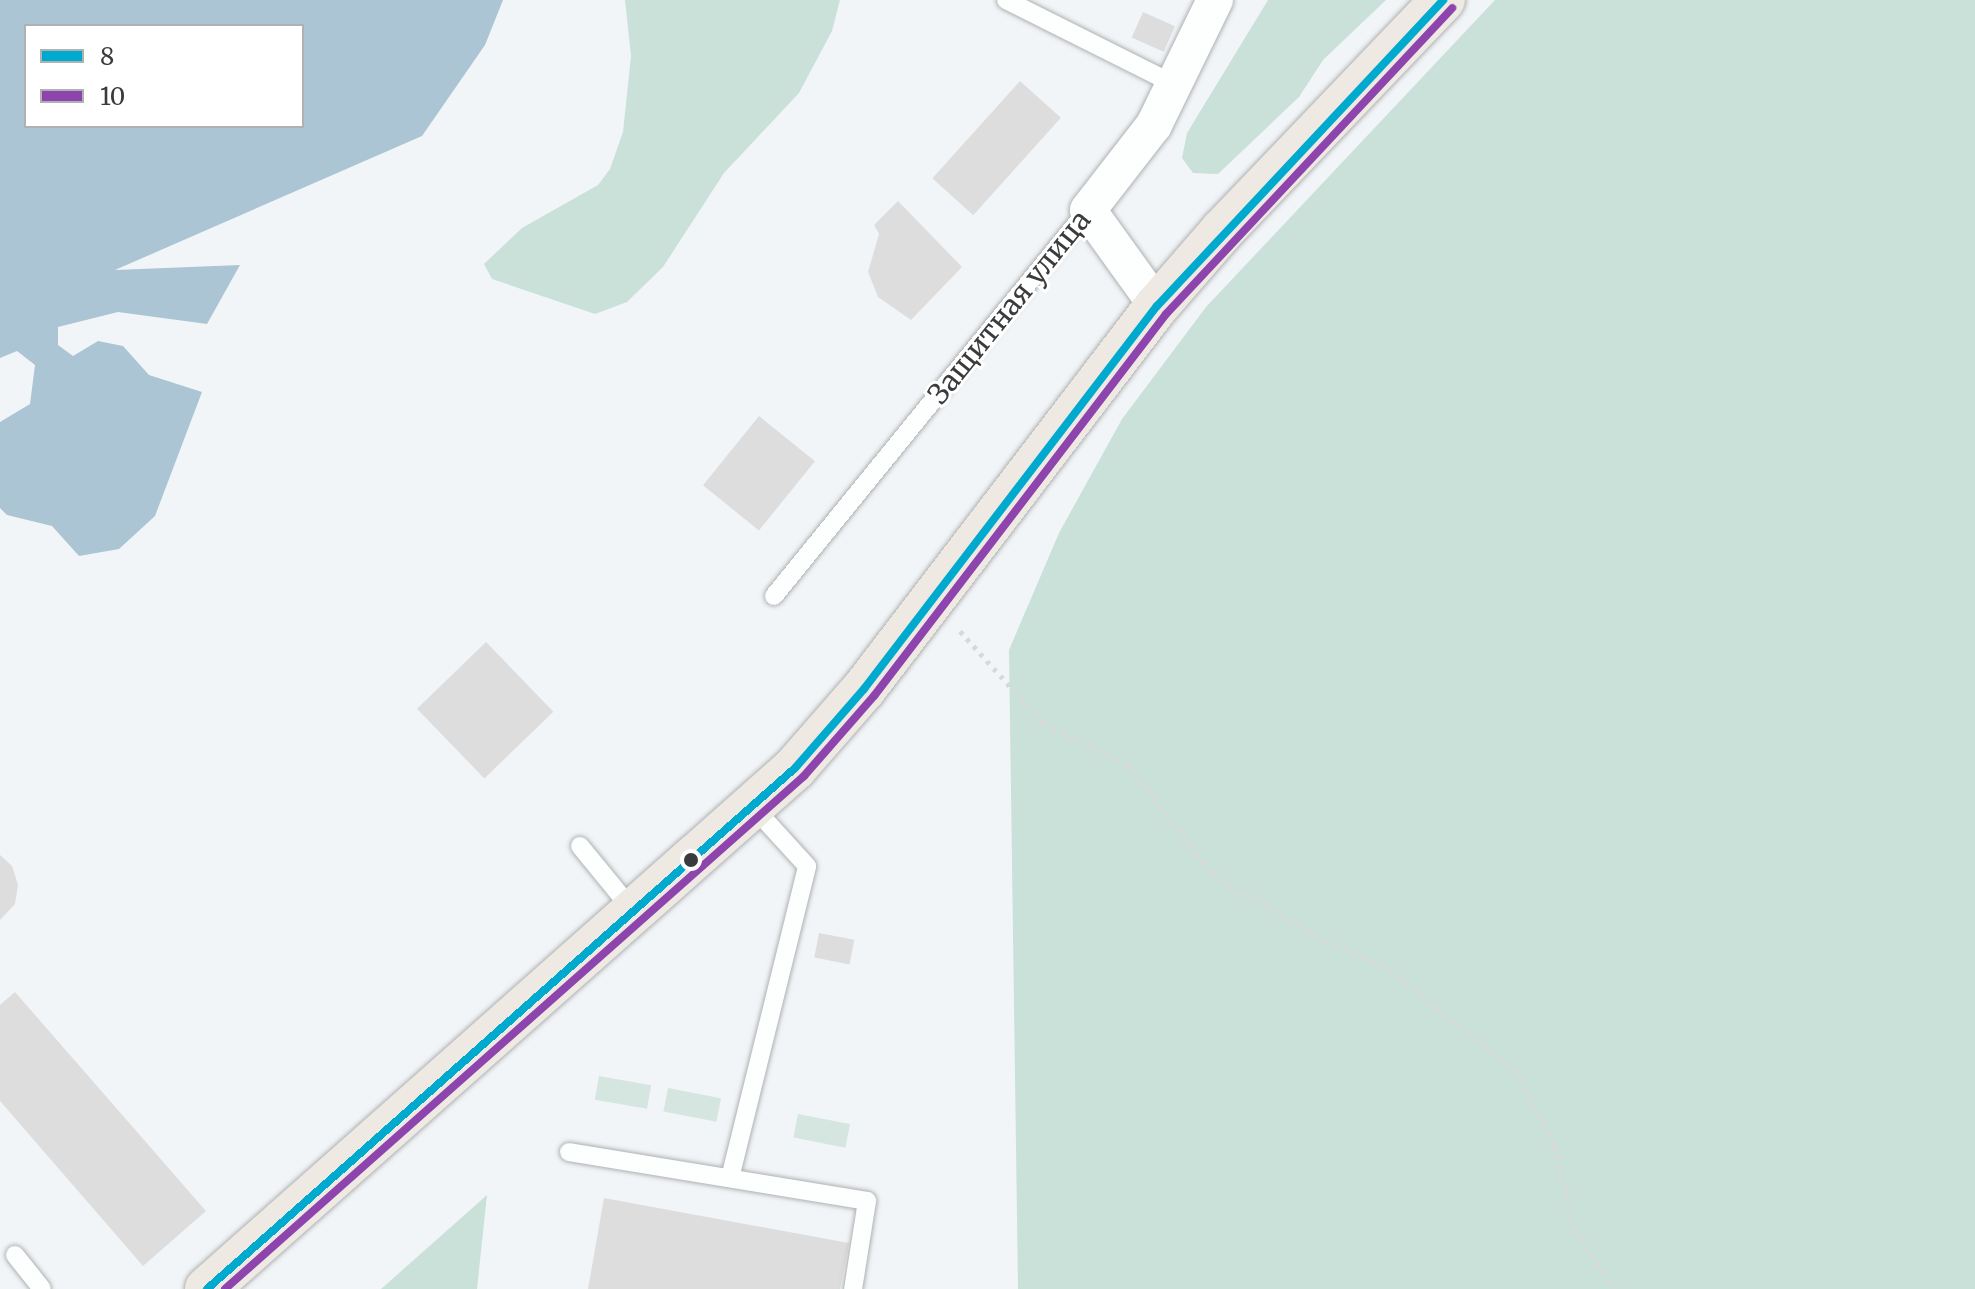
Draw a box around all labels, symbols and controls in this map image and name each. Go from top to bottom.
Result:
legend [24,24,304,128]
text: 8 [100,41,114,72]
text: 10 [100,81,125,112]
street label: Защитная улица [921,204,1097,410]
unlabelled marker [683,852,699,868]

